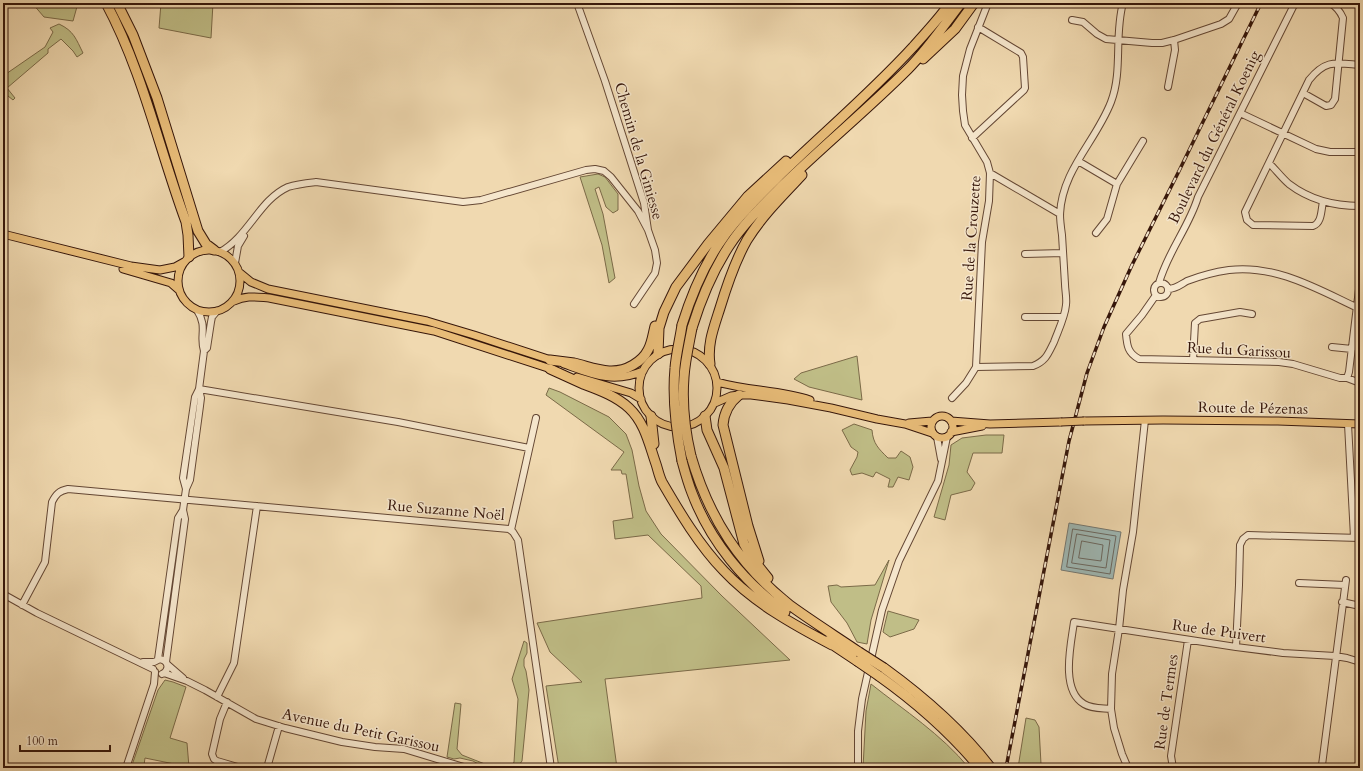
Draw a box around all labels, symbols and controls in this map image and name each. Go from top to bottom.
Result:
street label: Boulevard du Général Koenig [1163,47,1265,227]
street label: Chemin de la Giniesse [610,80,668,222]
street label: Rue de la Crouzette [957,174,985,301]
street label: Rue du Garissou [1186,337,1292,363]
street label: Route de Pézenas [1198,397,1308,419]
street label: Rue Suzanne Noël [386,495,506,525]
street label: Rue de Puivert [1171,615,1267,647]
street label: Rue de Termes [1149,653,1183,751]
street label: Avenue du Petit Garissou [280,704,442,756]
scale bar [20,727,110,753]
text: 100 m [26,733,59,749]

